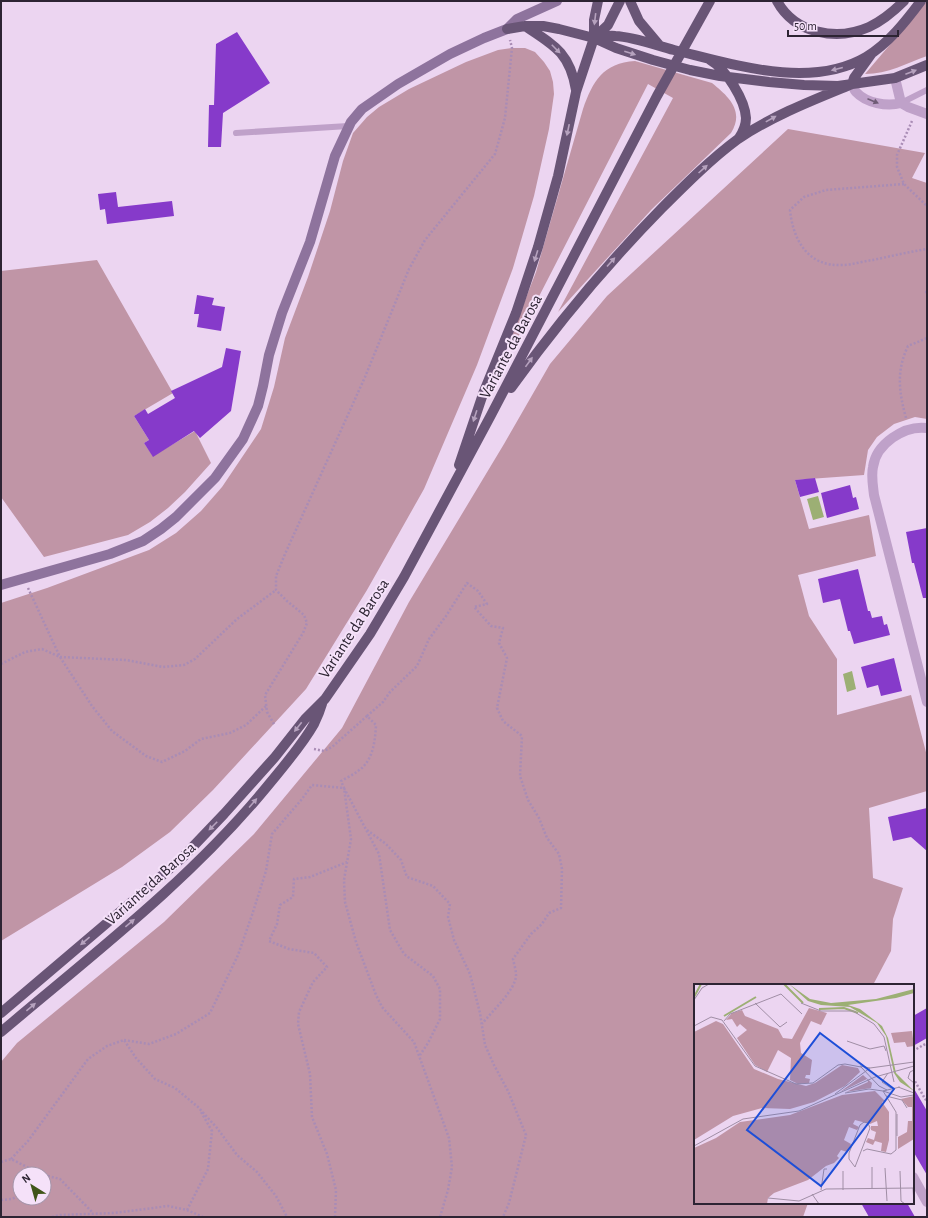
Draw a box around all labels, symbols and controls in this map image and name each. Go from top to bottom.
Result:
scale bar [788,12,898,38]
one-way arrow [592,13,598,25]
text: 50 m [794,20,817,32]
one-way arrow [551,44,561,54]
one-way arrow [625,50,637,56]
one-way arrow [830,66,843,72]
one-way arrow [906,68,918,74]
one-way arrow [867,99,879,105]
one-way arrow [765,116,777,123]
one-way arrow [564,124,570,136]
one-way arrow [698,165,708,174]
one-way arrow [533,250,539,262]
one-way arrow [607,257,616,267]
street label: Variante da Barosa [477,292,545,401]
one-way arrow [525,357,533,368]
one-way arrow [472,411,478,423]
street label: Variante da Barosa [316,576,392,681]
one-way arrow [294,722,302,733]
one-way arrow [249,798,258,808]
one-way arrow [208,821,218,831]
street label: Variante da Barosa [102,839,199,928]
one-way arrow [125,918,135,927]
one-way arrow [80,936,91,945]
inset map [694,984,914,1204]
one-way arrow [25,1002,36,1011]
north arrow [12,1166,52,1206]
text: N [20,1172,33,1185]

